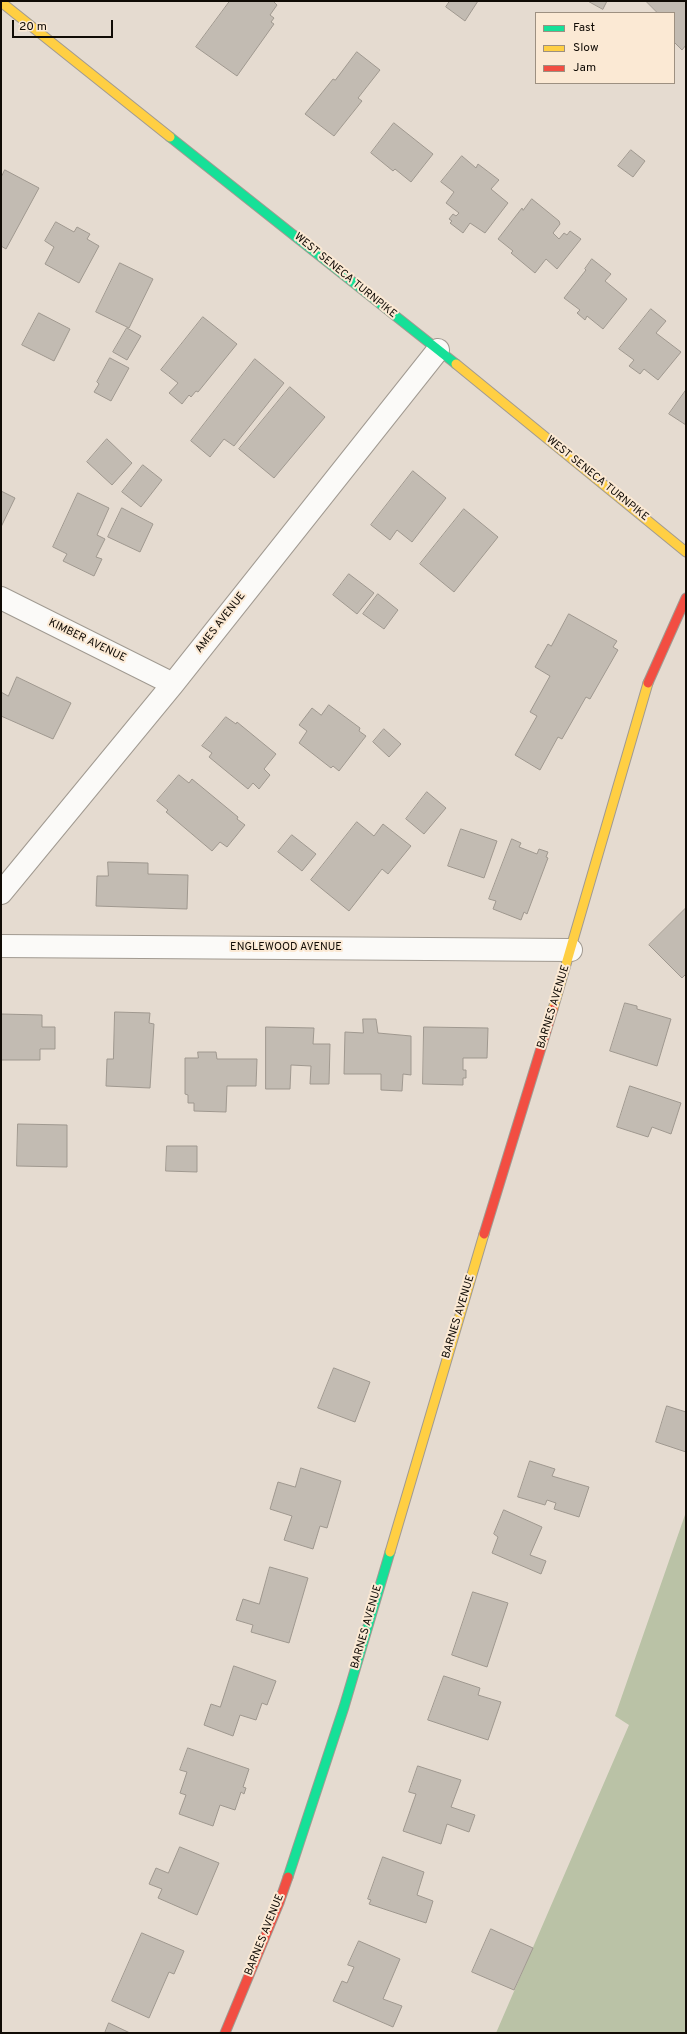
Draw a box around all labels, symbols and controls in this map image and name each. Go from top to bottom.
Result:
scale bar [14,12,115,38]
legend [535,12,675,84]
text: 20 m [19,19,47,35]
text: Fast [573,20,595,36]
text: Slow [573,40,599,56]
text: Jam [573,60,596,76]
street label: WEST SENECA TURNPIKE [291,231,399,321]
street label: WEST SENECA TURNPIKE [543,434,651,524]
street label: AMES AVENUE [193,590,249,656]
street label: KIMBER AVENUE [46,617,128,665]
street label: ENGLEWOOD AVENUE [230,941,342,955]
street label: BARNES AVENUE [535,964,573,1050]
street label: BARNES AVENUE [440,1274,478,1360]
street label: BARNES AVENUE [349,1583,385,1671]
street label: BARNES AVENUE [243,1892,287,1978]

